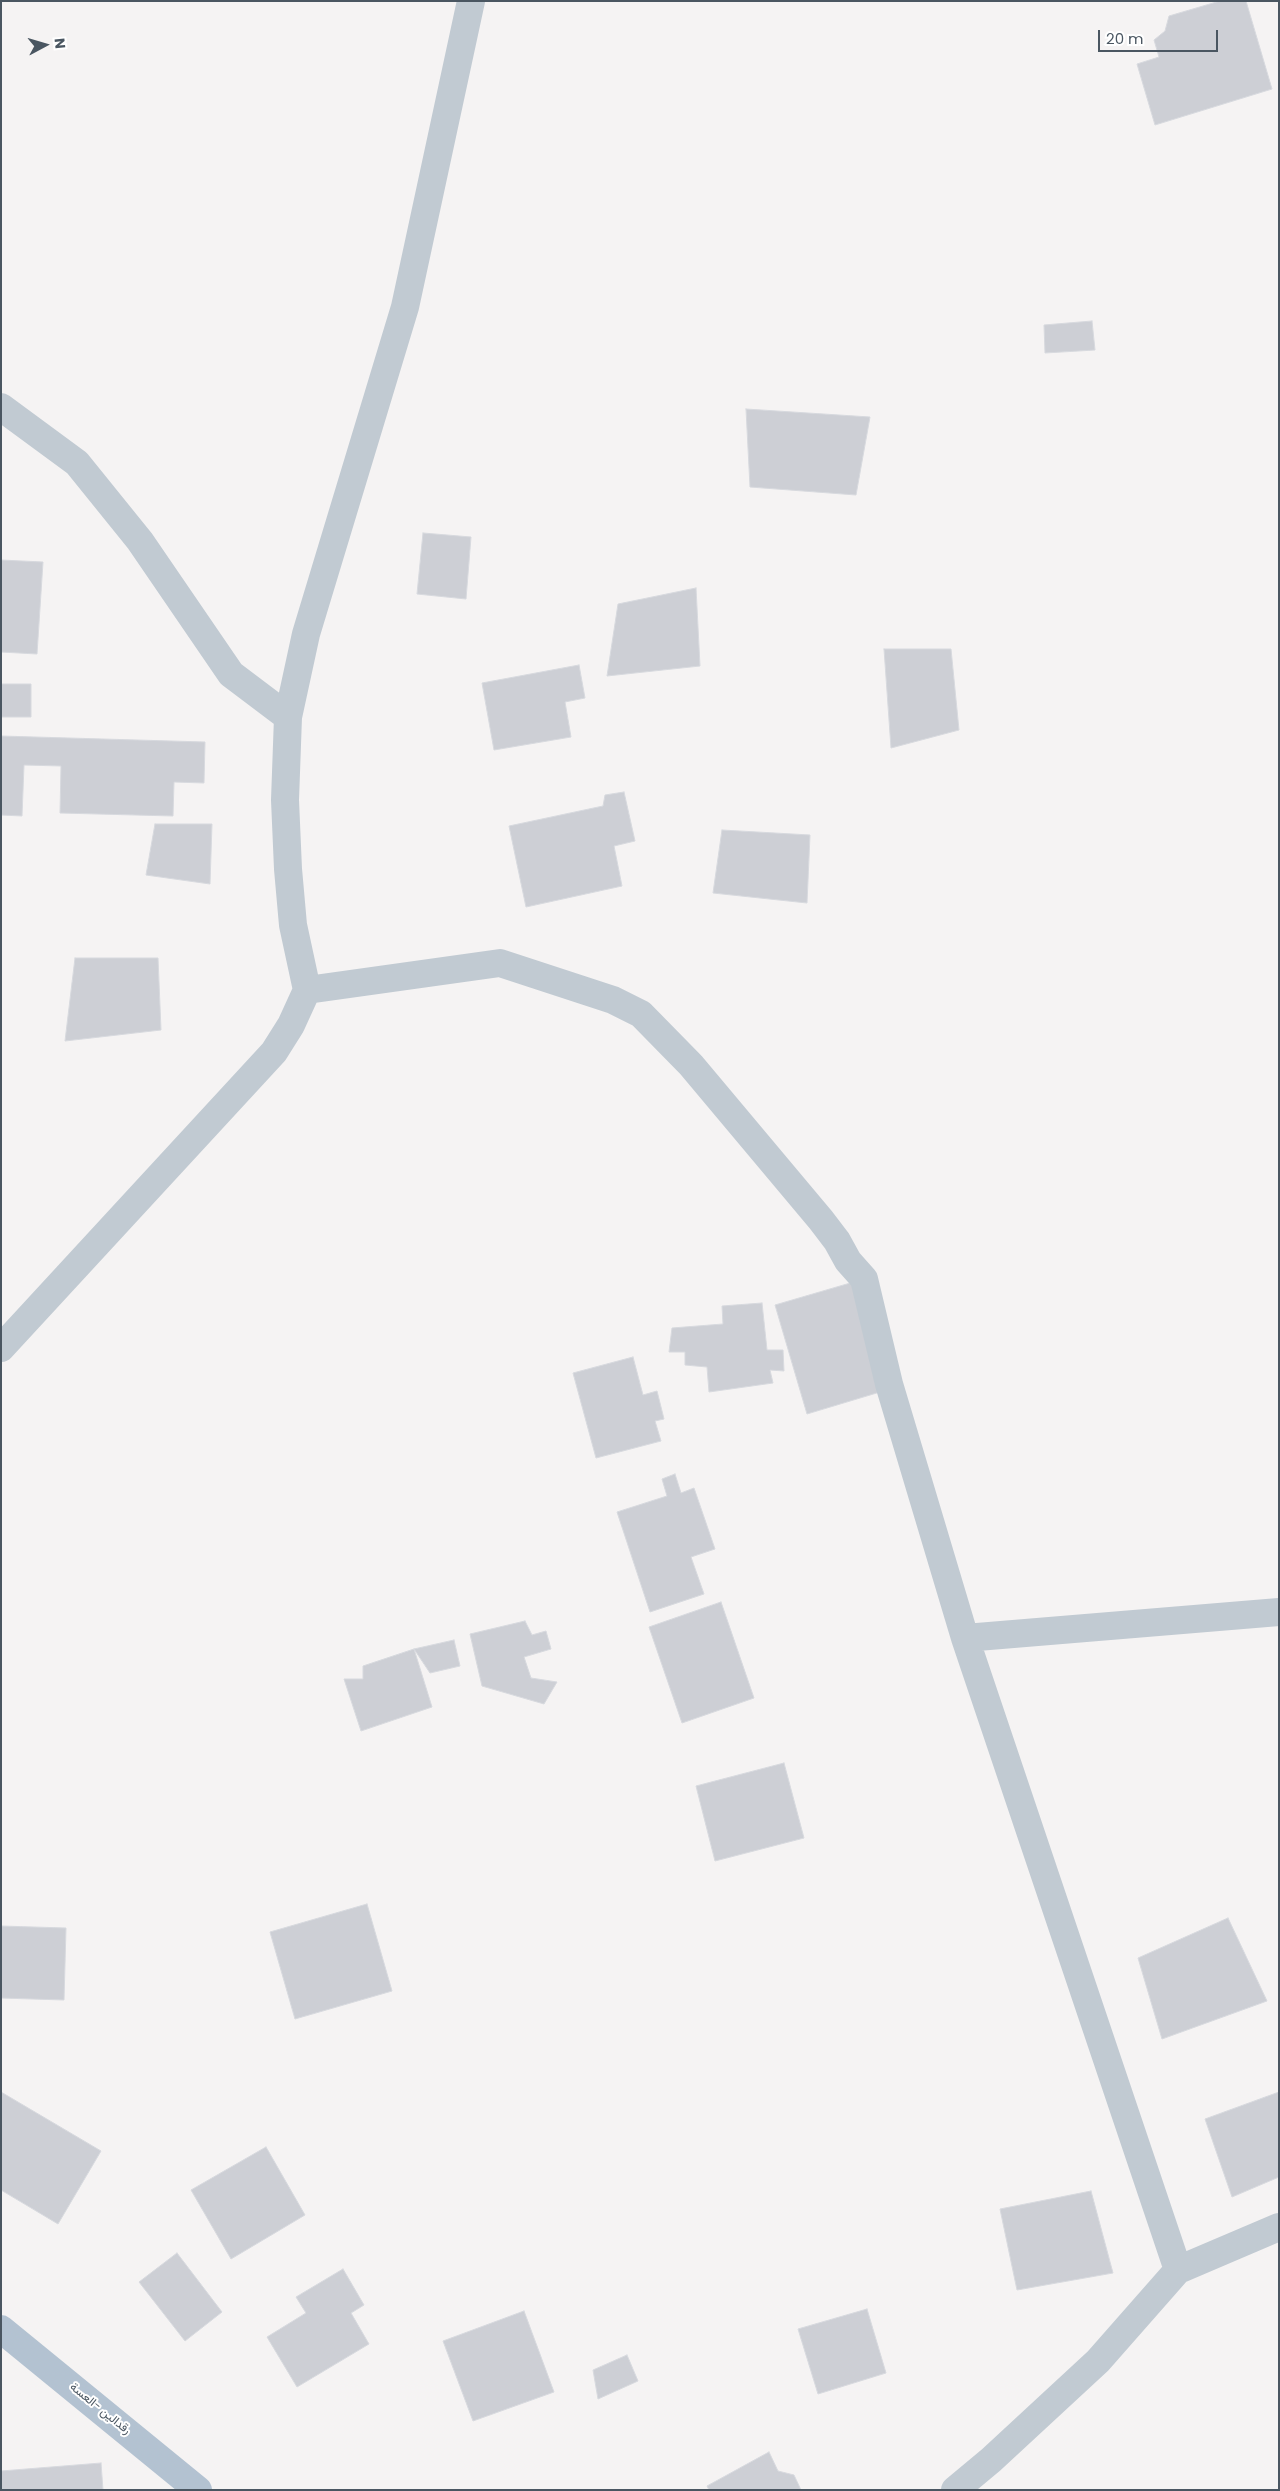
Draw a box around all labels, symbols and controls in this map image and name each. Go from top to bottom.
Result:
north arrow [20,20,70,70]
scale bar [1100,20,1220,52]
text: 20 m [1106,28,1144,49]
text: N [49,37,70,50]
street label: رقدالين -العسة [67,2380,133,2438]

